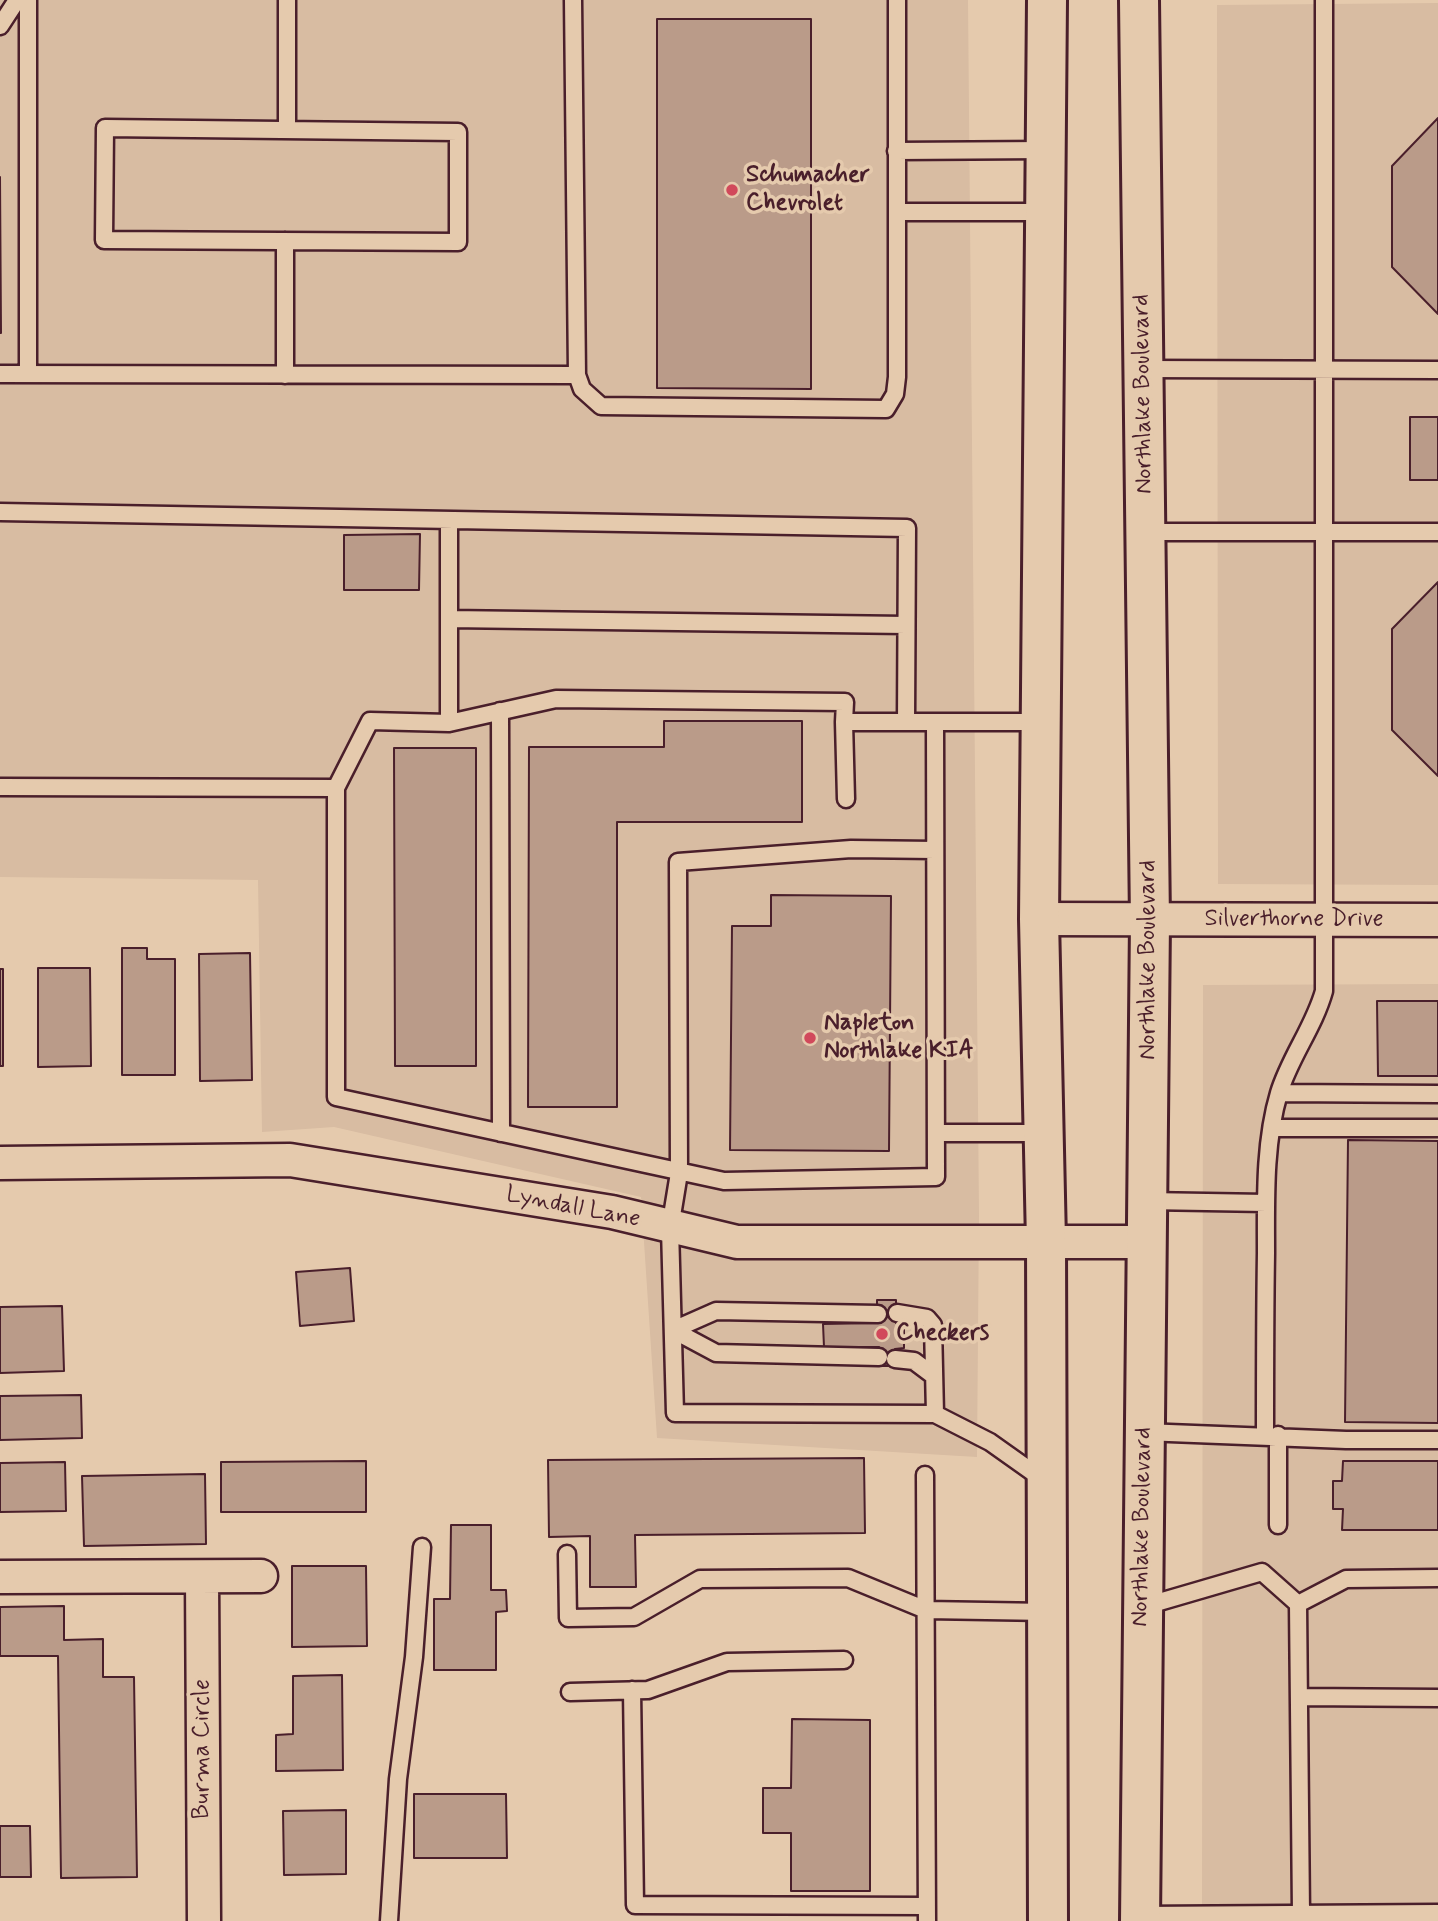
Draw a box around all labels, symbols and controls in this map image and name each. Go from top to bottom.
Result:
place label: Schumacher Chevrolet [746,162,870,218]
marker: Schumacher Chevrolet [724,182,740,198]
street label: Northlake Boulevard [1128,294,1160,494]
street label: Northlake Boulevard [1135,860,1163,1060]
street label: Silverthorne Drive [1204,906,1384,934]
place label: Napleton Northlake KIA [824,1010,974,1066]
marker: Napleton Northlake KIA [802,1030,818,1046]
street label: Lyndall Lane [503,1181,643,1235]
place label: Checkers [896,1320,989,1348]
marker: Checkers [874,1326,890,1342]
street label: Northlake Boulevard [1127,1427,1159,1627]
street label: Burma Circle [189,1679,217,1819]

